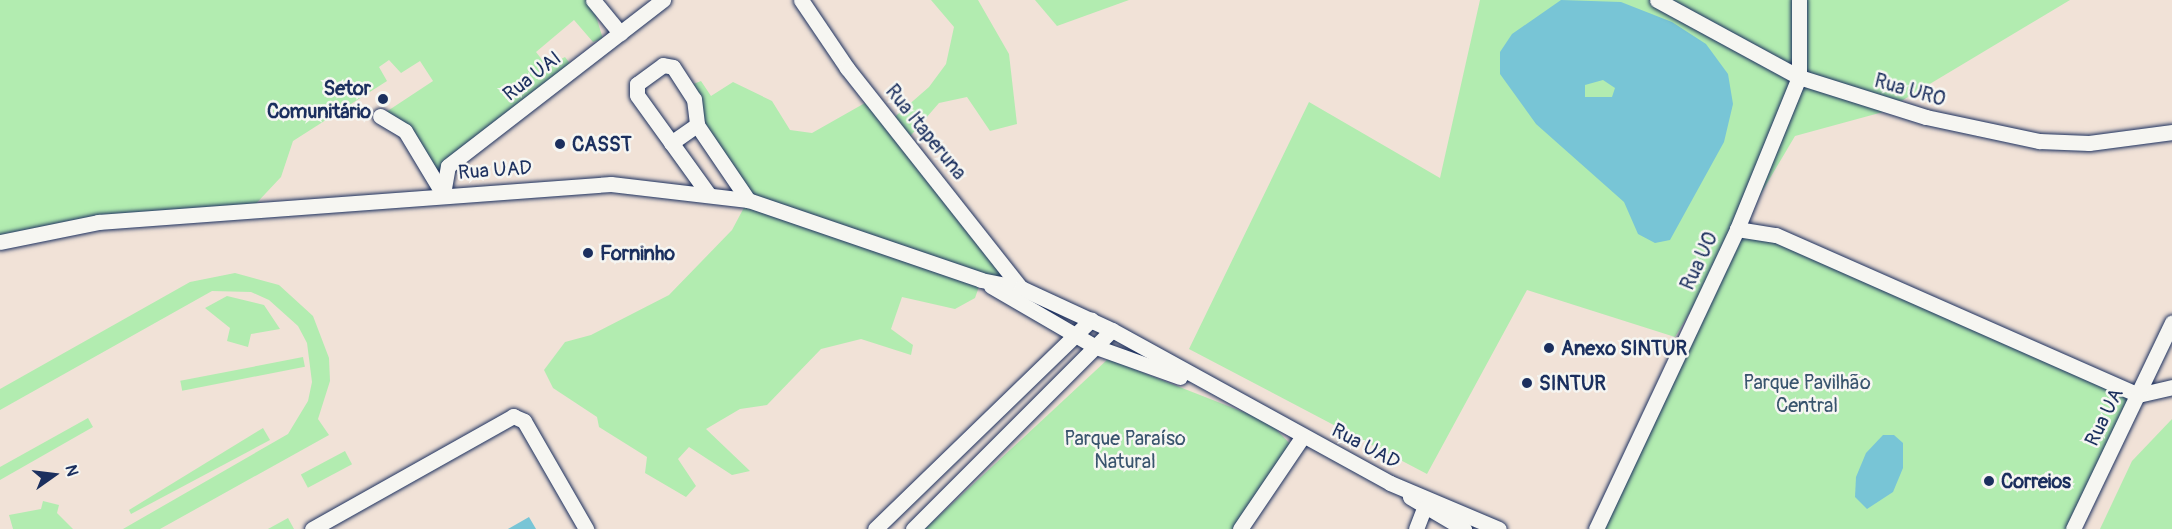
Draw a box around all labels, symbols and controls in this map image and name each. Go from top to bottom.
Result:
street label: Rua UAI [498,46,566,106]
street label: Rua URO [1872,68,1948,112]
place label: Setor Comunitário [267,76,371,123]
street label: Rua Itaperuna [880,80,972,184]
marker: Setor Comunitário [376,92,390,106]
place label: CASST [572,132,632,156]
marker: CASST [553,137,567,151]
street label: Rua UAD [457,155,533,185]
street label: Rua UO [1675,228,1723,294]
place label: Forninho [600,241,675,265]
marker: Forninho [581,246,595,260]
place label: Anexo SINTUR [1561,336,1687,360]
marker: Anexo SINTUR [1542,341,1556,355]
place label: SINTUR [1539,371,1606,395]
park label: Parque Pavilhão Central [1743,371,1871,418]
marker: SINTUR [1520,376,1534,390]
street label: Rua UA [2080,384,2128,450]
street label: Rua UAD [1328,418,1404,474]
park label: Parque Paraíso Natural [1064,427,1186,474]
north arrow [24,445,84,505]
text: N [60,463,82,478]
place label: Correios [2001,469,2071,493]
marker: Correios [1982,474,1996,488]

